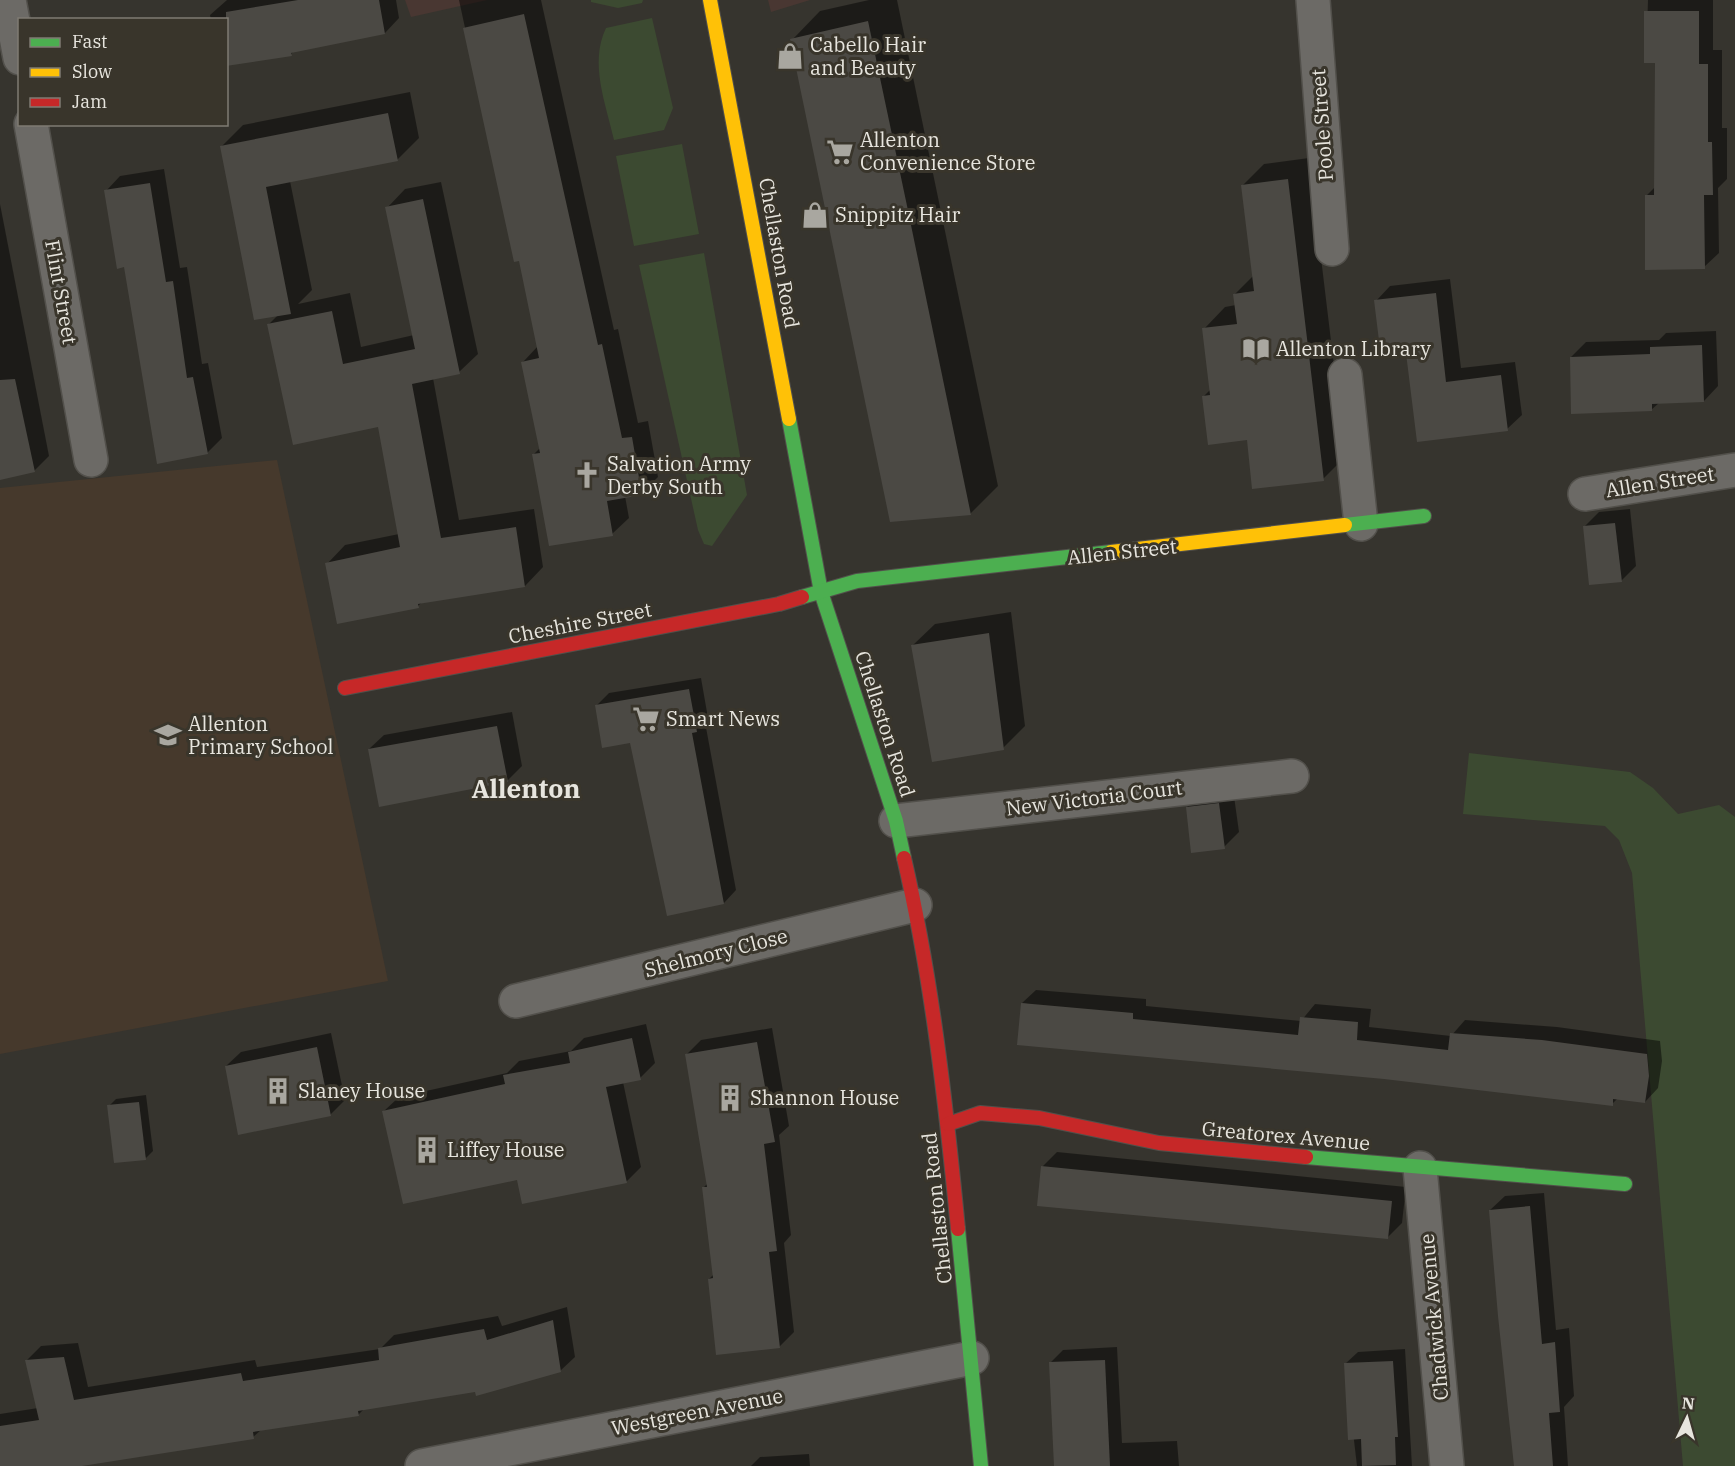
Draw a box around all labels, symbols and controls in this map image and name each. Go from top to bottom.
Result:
legend [18,18,228,126]
text: Fast [72,30,107,53]
place label: Cabello Hair and Beauty [810,31,926,81]
shop icon: Cabello Hair and Beauty [775,41,805,71]
text: Slow [72,60,112,83]
street label: Poole Street [1304,68,1339,182]
text: Jam [72,90,107,113]
place label: Allenton Convenience Store [860,126,1036,176]
supermarket icon: Allenton Convenience Store [825,137,855,167]
street label: Chellaston Road [753,176,806,330]
shop icon: Snippitz Hair [800,200,830,230]
place label: Snippitz Hair [835,201,960,228]
street label: Flint Street [39,238,84,346]
library icon: Allenton Library [1241,334,1271,364]
place label: Allenton Library [1276,335,1431,362]
place label: Salvation Army Derby South [607,450,751,500]
church icon: Salvation Army Derby South [572,460,602,490]
street label: Allen Street [1604,460,1716,503]
street label: Allen Street [1066,532,1178,571]
street label: Cheshire Street [506,595,654,650]
street label: Chellaston Road [849,647,922,800]
supermarket icon: Smart News [631,704,661,734]
place label: Smart News [666,705,780,732]
place label: Allenton Primary School [188,710,334,760]
school or university icon: Allenton Primary School [153,720,183,750]
district label: Allenton [471,771,581,805]
street label: New Victoria Court [1004,773,1184,822]
street label: Shelmory Close [641,922,790,983]
building icon: Slaney House [263,1076,293,1106]
place label: Slaney House [298,1077,425,1104]
building icon: Shannon House [715,1083,745,1113]
place label: Shannon House [750,1084,899,1111]
street label: Greatorex Avenue [1201,1115,1371,1156]
street label: Chellaston Road [915,1131,958,1285]
building icon: Liffey House [412,1135,442,1165]
place label: Liffey House [447,1136,565,1163]
street label: Chadwick Avenue [1413,1233,1454,1402]
street label: Westgreen Avenue [609,1382,785,1441]
north arrow [1657,1388,1717,1448]
text: N [1681,1393,1695,1414]

